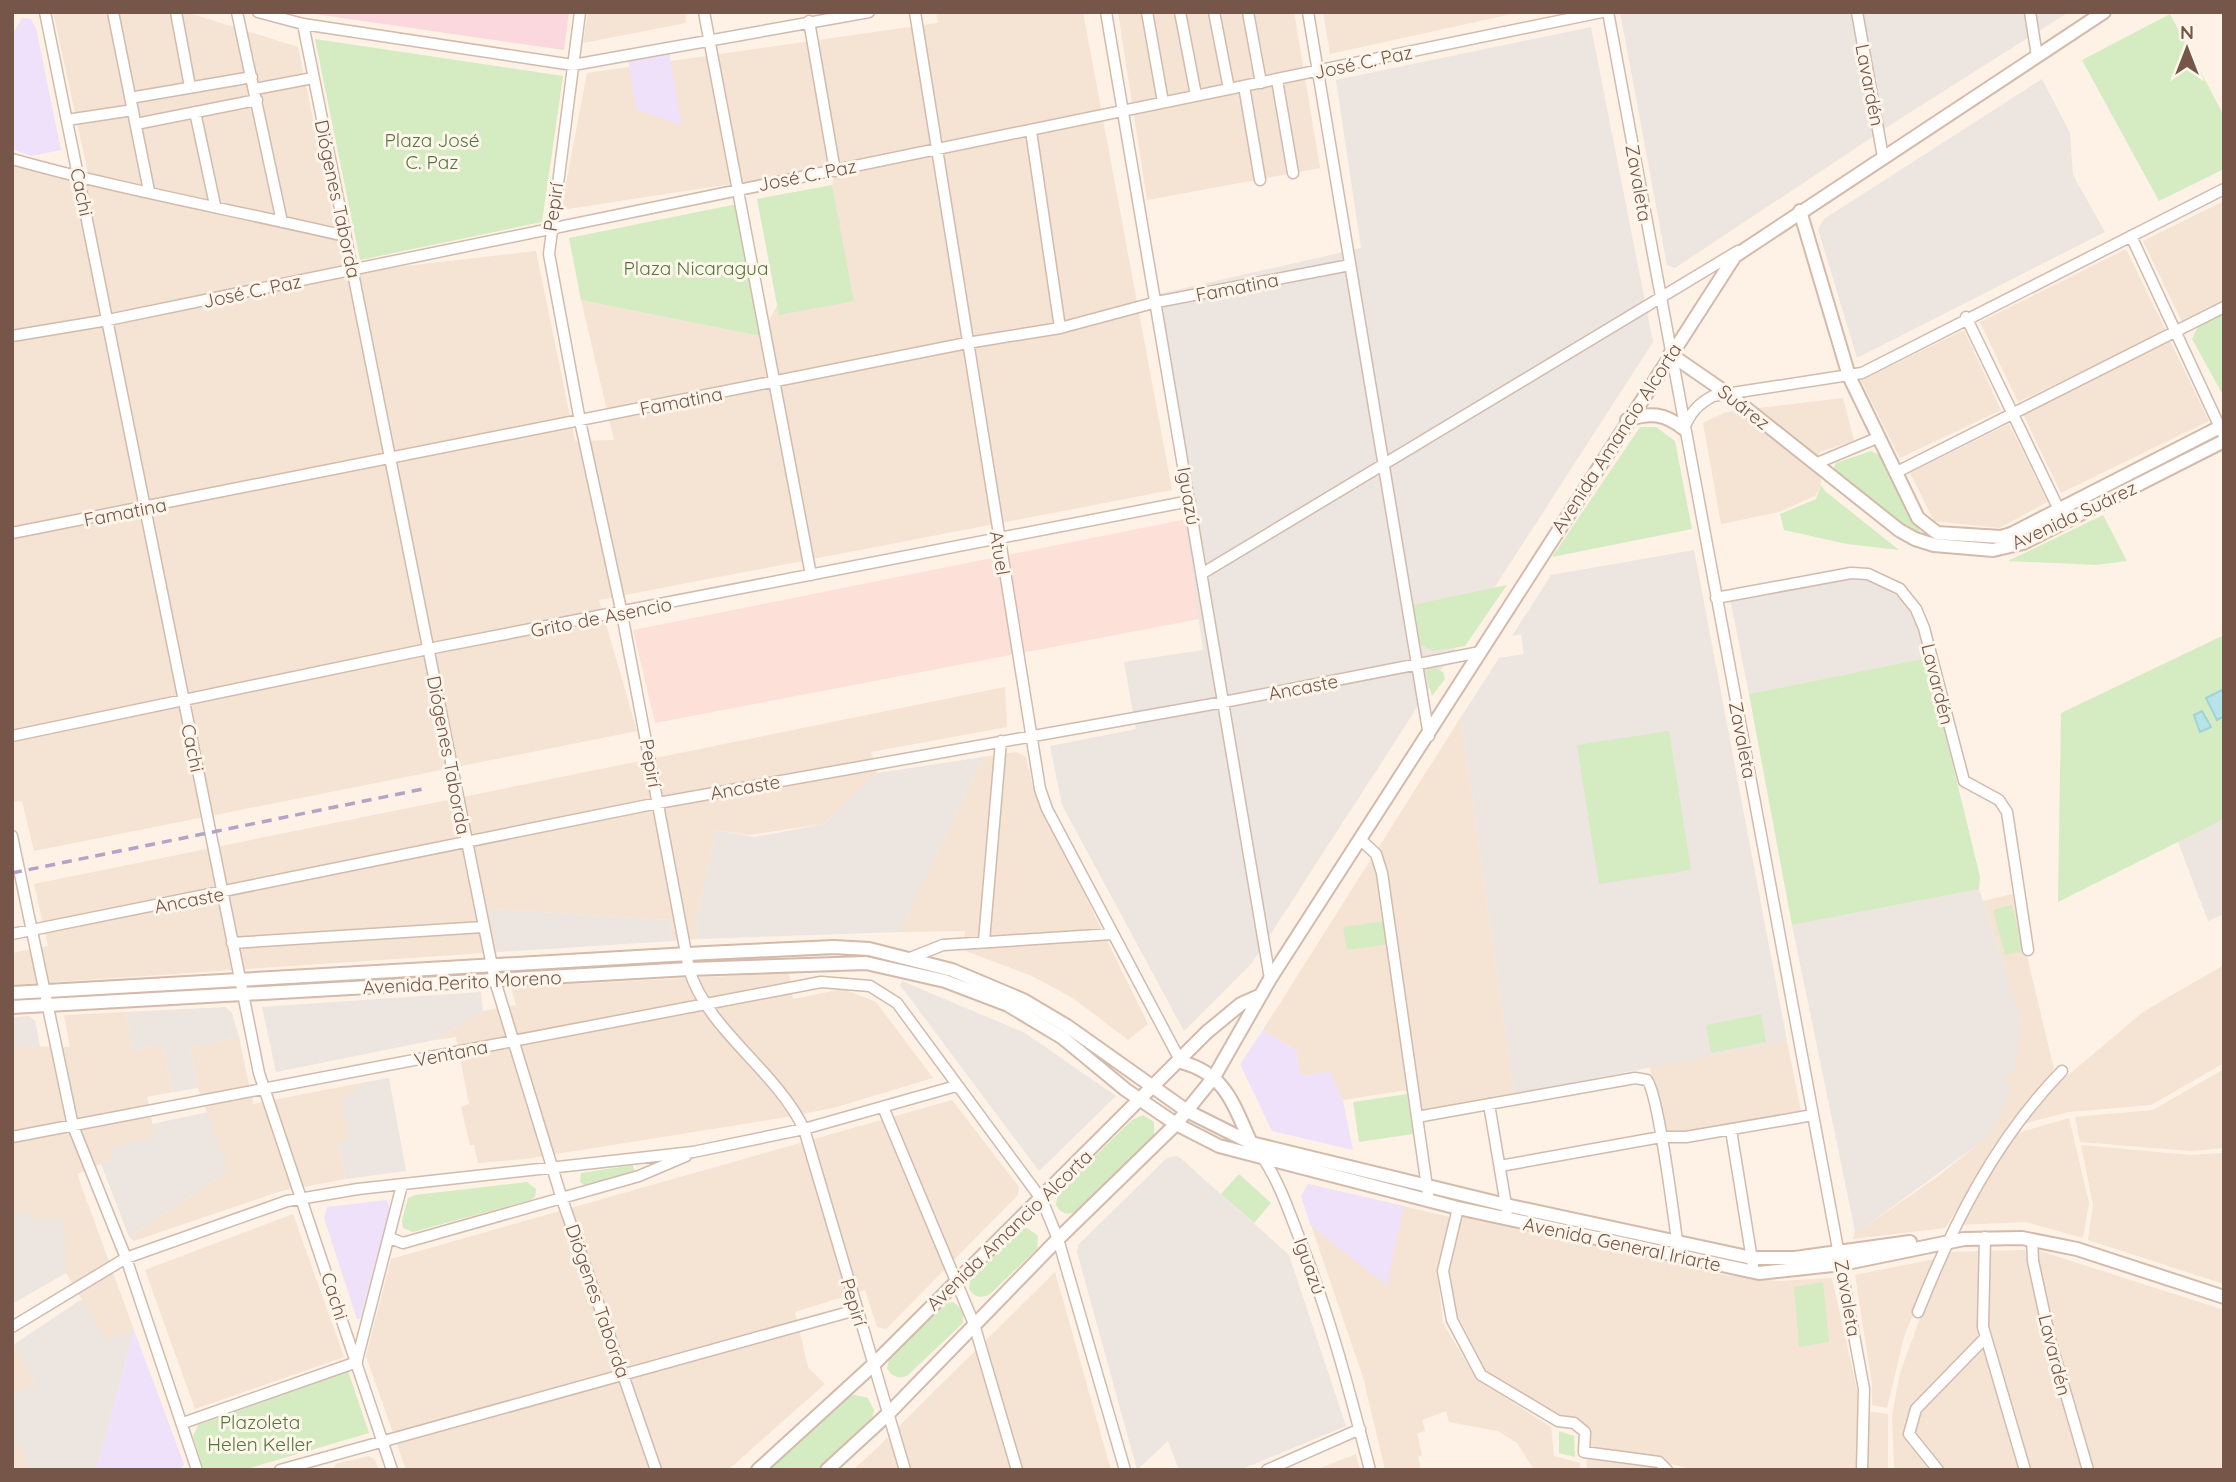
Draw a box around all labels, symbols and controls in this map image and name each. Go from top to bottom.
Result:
north arrow [2152,14,2222,84]
text: N [2180,20,2194,44]
street label: José C. Paz [1312,40,1414,84]
street label: Lavardén [1850,42,1890,128]
street label: Diógenes Taborda [309,118,367,280]
park label: Plaza José C. Paz [384,128,480,174]
street label: Zavaleta [1620,143,1658,223]
street label: José C. Paz [756,154,858,196]
street label: Cachi [65,166,99,218]
street label: Pepirí [538,180,568,233]
park label: Plaza Nicaragua [624,256,768,280]
street label: Famatina [1194,267,1280,307]
street label: José C. Paz [201,269,303,313]
street label: Avenida Amancio Alcorta [1546,339,1686,537]
street label: Suárez [1713,379,1775,435]
street label: Famatina [638,381,724,421]
street label: Iguazú [1172,465,1206,527]
street label: Avenida Suárez [2008,476,2140,554]
street label: Famatina [82,492,168,532]
street label: Atuel [985,529,1015,577]
street label: Grito de Asencio [528,592,674,642]
street label: Lavardén [1916,641,1960,727]
street label: Ancaste [1266,668,1340,706]
street label: Diógenes Taborda [422,674,476,836]
street label: Zavaleta [1724,699,1762,781]
street label: Cachi [176,722,210,774]
street label: Pepirí [635,737,667,790]
street label: Ancaste [708,769,782,805]
street label: Ancaste [152,881,226,919]
street label: Avenida Perito Moreno [362,965,562,999]
street label: Ventana [412,1034,490,1072]
street label: Avenida Amancio Alcorta [921,1144,1097,1316]
street label: Avenida General Iriarte [1521,1211,1723,1277]
street label: Diógenes Taborda [560,1221,636,1381]
street label: Iguazú [1289,1234,1331,1298]
street label: Zavaleta [1829,1258,1867,1338]
street label: Cachi [316,1269,354,1323]
street label: Pepirí [835,1275,873,1330]
street label: Lavardén [2033,1312,2077,1398]
park label: Plazoleta Helen Keller [207,1410,313,1456]

